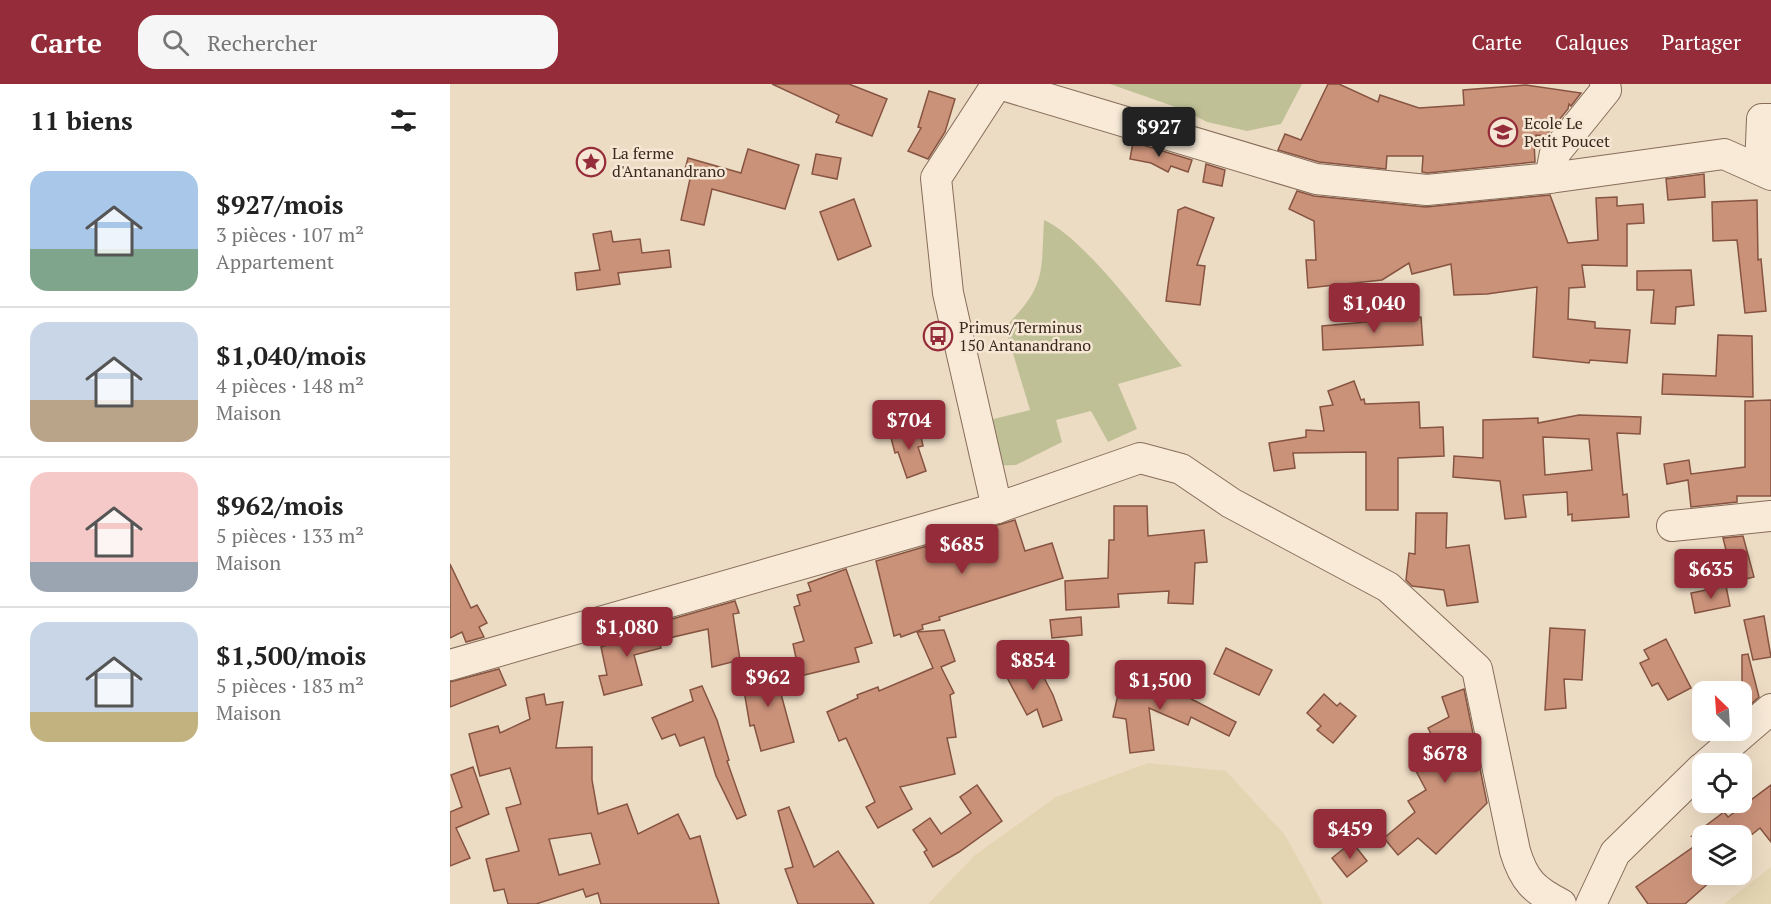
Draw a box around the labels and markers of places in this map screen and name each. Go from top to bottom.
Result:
pin: $927 [1123,107,1195,158]
place label: Ecole Le Petit Poucet [1524,112,1610,152]
school or university icon: Ecole Le Petit Poucet [1487,116,1519,148]
place label: La ferme d'Antanandrano [612,142,726,182]
place icon: La ferme d'Antanandrano [575,146,607,178]
pin: $1,040 [1325,283,1423,334]
place label: Primus/Terminus 150 Antanandrano [959,316,1091,356]
bus stop icon: Primus/Terminus 150 Antanandrano [922,320,954,352]
pin: $704 [873,400,945,451]
pin: $685 [926,524,998,575]
pin: $635 [1675,549,1747,600]
pin: $1,080 [578,607,676,658]
pin: $854 [997,640,1069,691]
pin: $962 [732,657,804,708]
pin: $1,500 [1111,660,1209,711]
pin: $678 [1409,733,1481,784]
pin: $459 [1314,809,1386,860]

